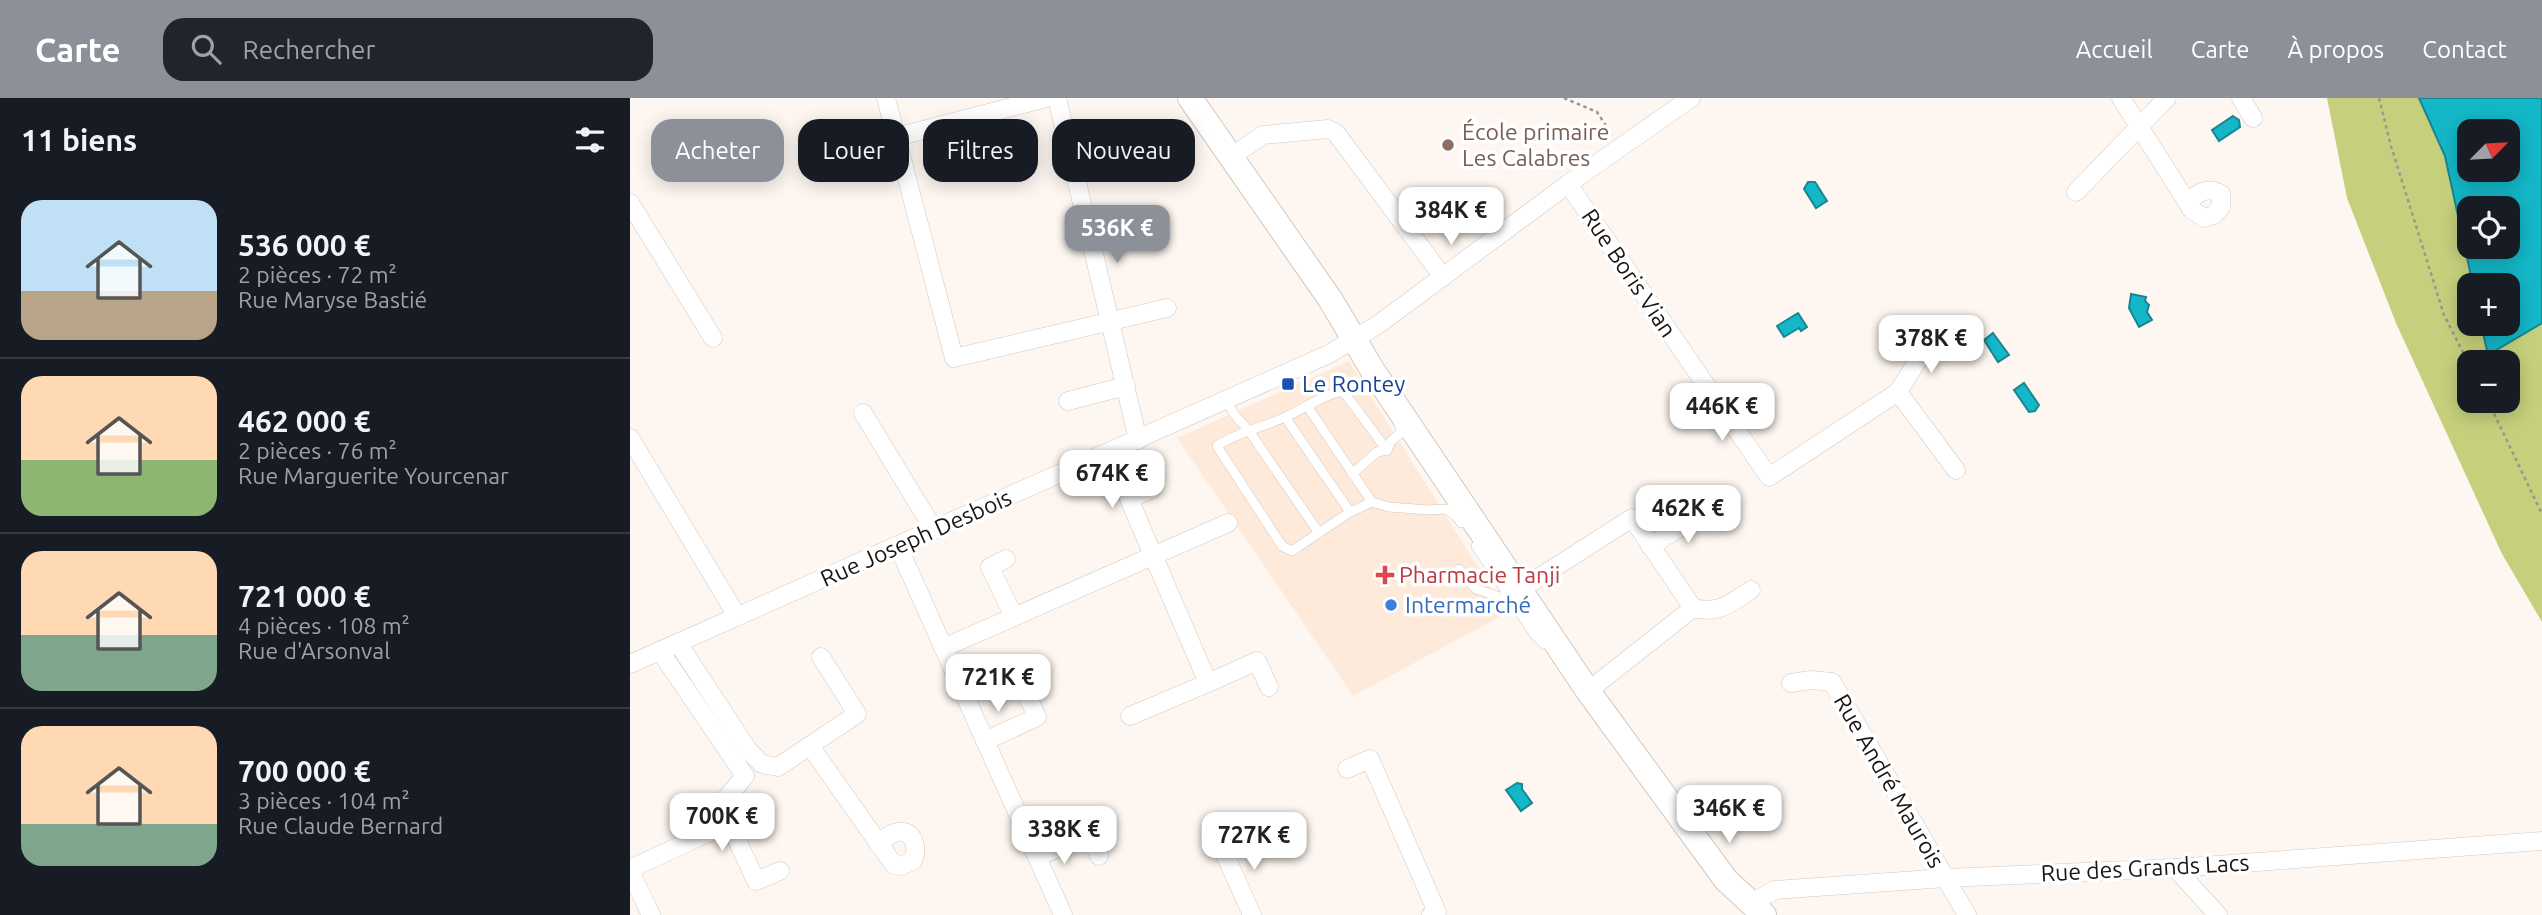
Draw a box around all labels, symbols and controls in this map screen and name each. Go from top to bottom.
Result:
search box [163,18,653,81]
icon: search [187,30,225,68]
text: Carte [35,31,121,68]
text: Rechercher [243,35,375,64]
text: Accueil [2076,36,2153,63]
text: Carte [2191,36,2250,63]
text: À propos [2288,36,2384,63]
text: Contact [2422,36,2507,63]
place label: École primaire Les Calabres [1462,118,1609,170]
chip: Acheter [651,119,784,182]
chip: Louer [798,119,909,182]
chip: Filtres [923,119,1038,182]
chip: Nouveau [1052,119,1195,182]
north arrow [2457,119,2520,182]
map controls [2457,119,2520,413]
icon: filters [571,121,609,159]
text: 11 biens [21,123,137,157]
marker: École primaire Les Calabres [1440,137,1456,153]
pin: 384K € [1394,188,1508,247]
button: locate [2457,196,2520,259]
text: 384K € [1415,197,1487,222]
street label: Rue Boris Vian [1577,204,1681,341]
pin: 536K € [1060,206,1174,265]
text: 536K € [1081,215,1153,240]
icon: home [77,228,161,312]
text: 536 000 € [238,228,371,262]
text: 2 pièces · 72 m² [238,262,397,287]
button: + [2457,273,2520,336]
text: Rue Maryse Bastié [238,287,427,312]
pin: 378K € [1874,316,1988,375]
text: 378K € [1895,325,1967,350]
button: − [2457,350,2520,413]
place label: Le Rontey [1302,371,1405,396]
marker: Le Rontey [1280,376,1296,392]
pin: 446K € [1665,384,1779,443]
text: 446K € [1686,393,1758,418]
icon: home [77,404,161,488]
text: 462 000 € [238,404,371,438]
text: 2 pièces · 76 m² [238,438,397,463]
pin: 674K € [1055,450,1169,510]
text: 674K € [1076,460,1148,485]
text: Rue Marguerite Yourcenar [238,463,509,488]
street label: Rue Joseph Desbois [817,484,1015,591]
pin: 462K € [1631,486,1745,545]
text: 462K € [1652,495,1724,520]
place label: Pharmacie Tanji [1399,562,1560,587]
marker: Pharmacie Tanji [1377,567,1393,583]
icon: home [77,579,161,663]
text: 721 000 € [238,579,371,613]
place label: Intermarché [1405,592,1531,617]
marker: Intermarché [1383,597,1399,613]
text: 4 pièces · 108 m² [238,613,410,638]
text: Rue d'Arsonval [238,638,390,663]
pin: 721K € [941,654,1055,714]
text: 721K € [962,664,1034,689]
street label: Rue André Maurois [1830,690,1949,872]
icon: home [77,754,161,838]
text: 700 000 € [238,754,371,788]
pin: 346K € [1672,786,1786,845]
text: 3 pièces · 104 m² [238,788,410,813]
pin: 700K € [665,794,779,853]
text: 346K € [1693,795,1765,820]
text: 700K € [686,803,758,828]
pin: 338K € [1007,806,1121,866]
pin: 727K € [1197,812,1311,872]
text: Rue Claude Bernard [238,813,443,838]
text: 338K € [1028,816,1100,841]
text: 727K € [1218,822,1290,847]
street label: Rue des Grands Lacs [2040,850,2250,885]

